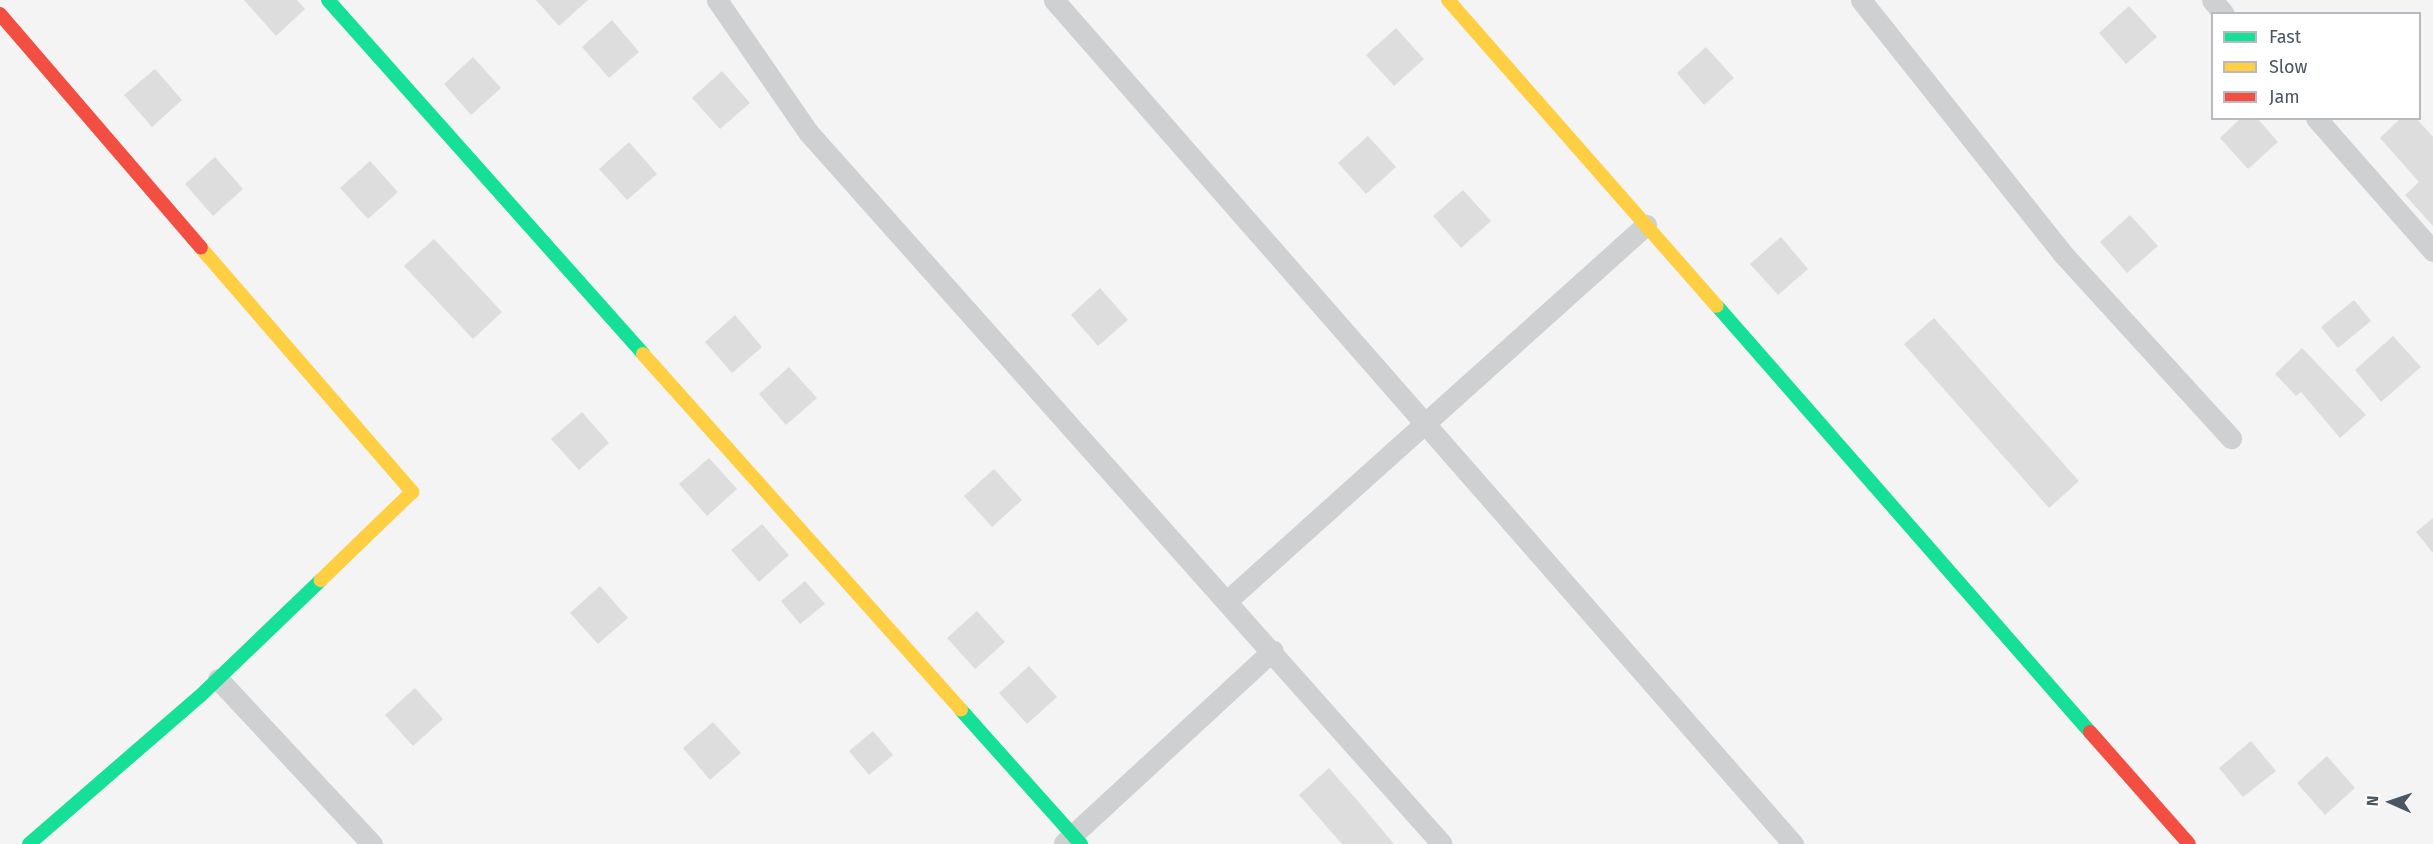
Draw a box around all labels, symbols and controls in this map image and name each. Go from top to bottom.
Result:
legend [2211,12,2421,120]
text: Fast [2269,26,2301,48]
text: Slow [2269,56,2307,78]
text: Jam [2269,86,2300,108]
north arrow [2361,772,2421,832]
text: N [2363,795,2382,807]

